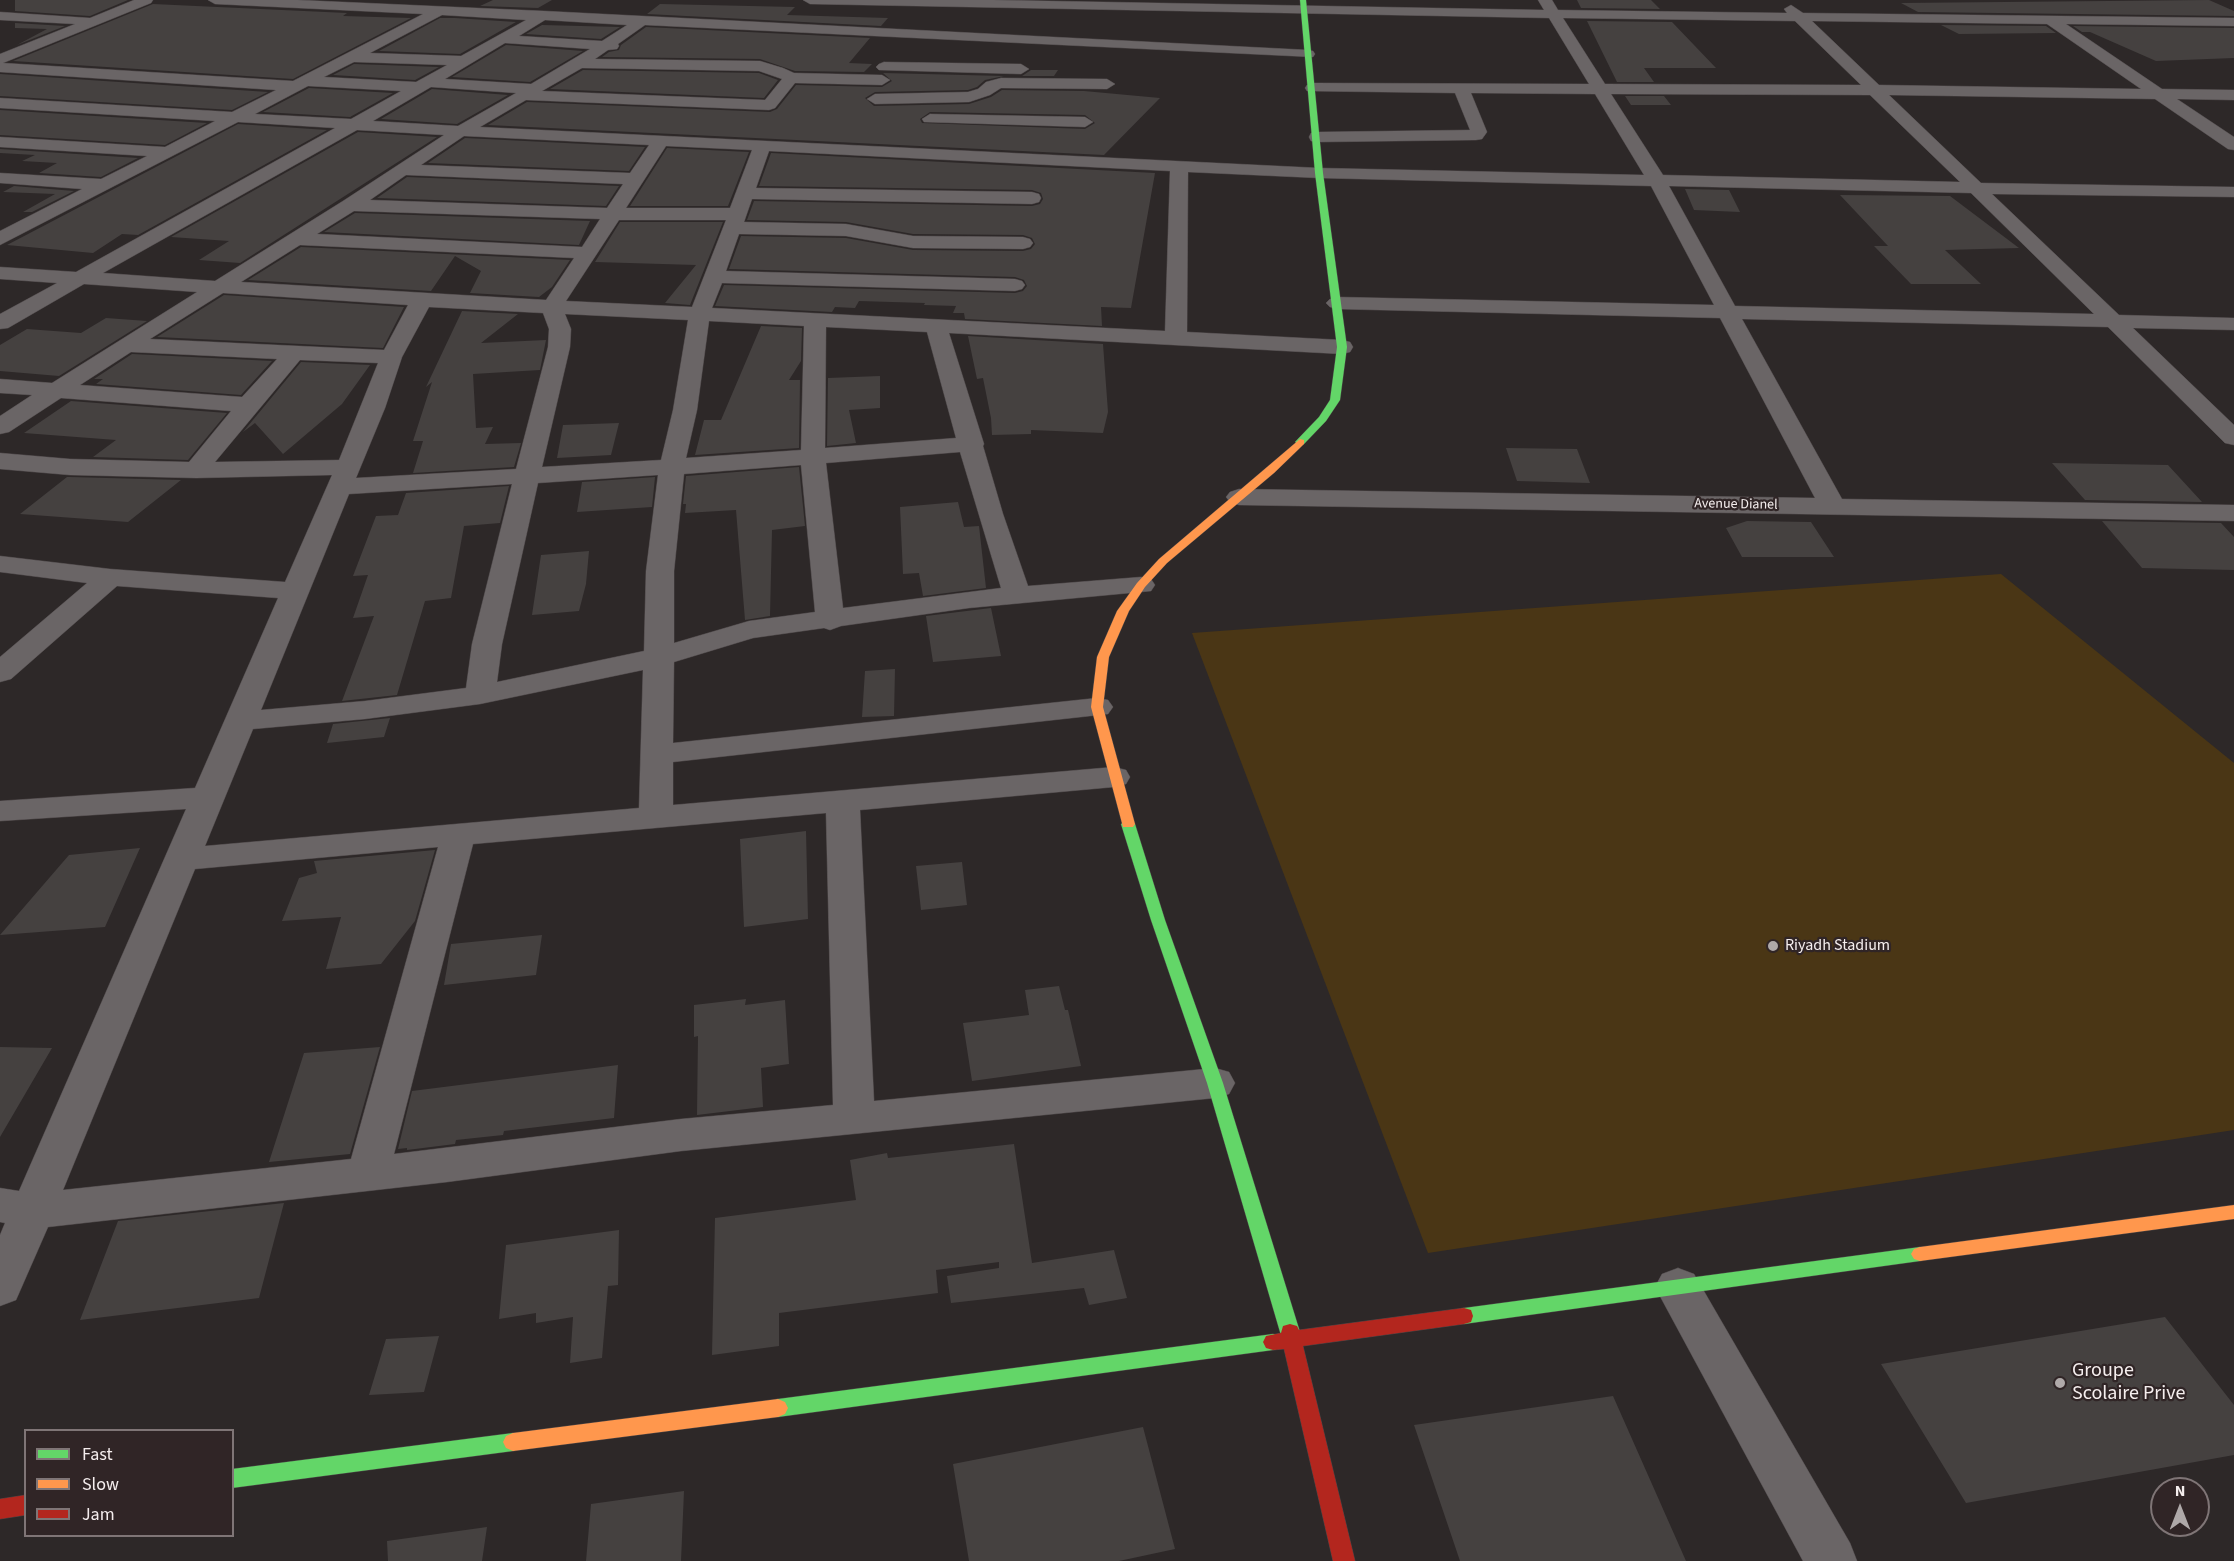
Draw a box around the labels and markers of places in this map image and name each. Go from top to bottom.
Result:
place label: Riyadh Stadium [1785,936,1890,956]
marker: Riyadh Stadium [1766,939,1780,953]
place label: Groupe Scolaire Prive [2072,1360,2185,1407]
marker: Groupe Scolaire Prive [2053,1376,2067,1390]

